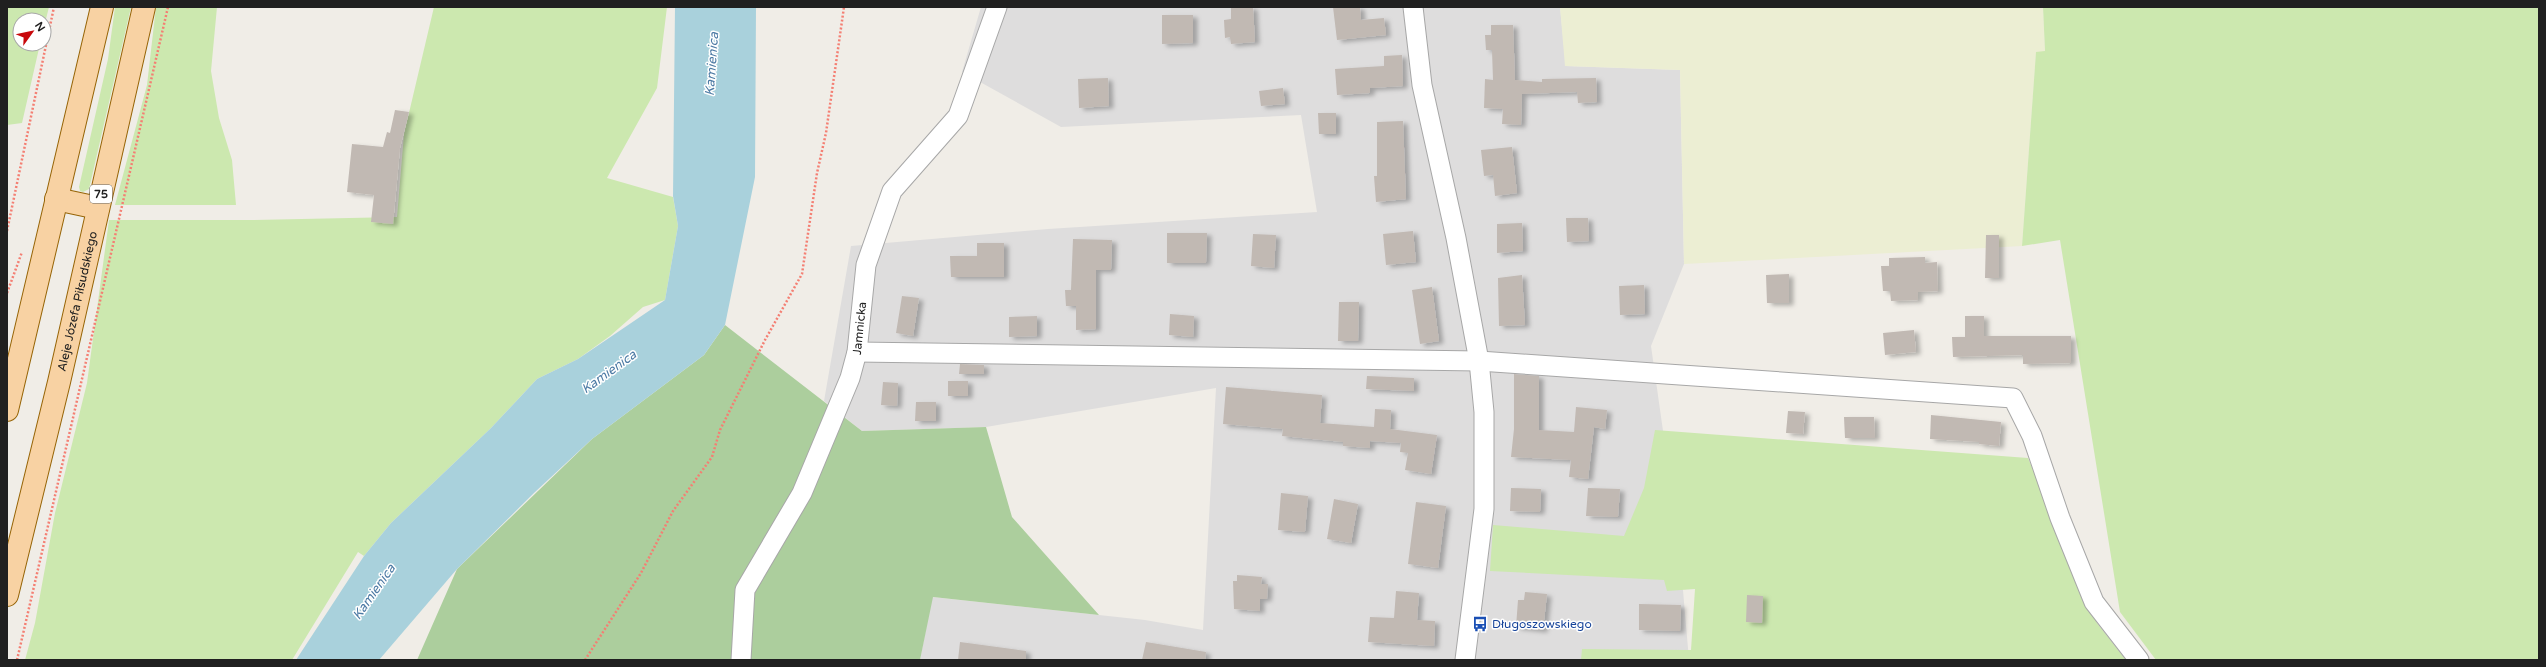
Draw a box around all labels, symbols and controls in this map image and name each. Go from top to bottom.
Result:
north arrow [12,12,52,52]
text: N [32,20,48,34]
water label: Kamienica [702,31,722,96]
road number: 75 [90,185,112,203]
street label: Aleje Józefa Piłsudskiego [55,230,100,373]
street label: Jamnicka [850,301,869,356]
water label: Kamienica [578,346,640,397]
water label: Kamienica [349,561,399,623]
bus stop icon: Długoszowskiego [1471,615,1489,633]
place label: Długoszowskiego [1492,617,1592,631]

